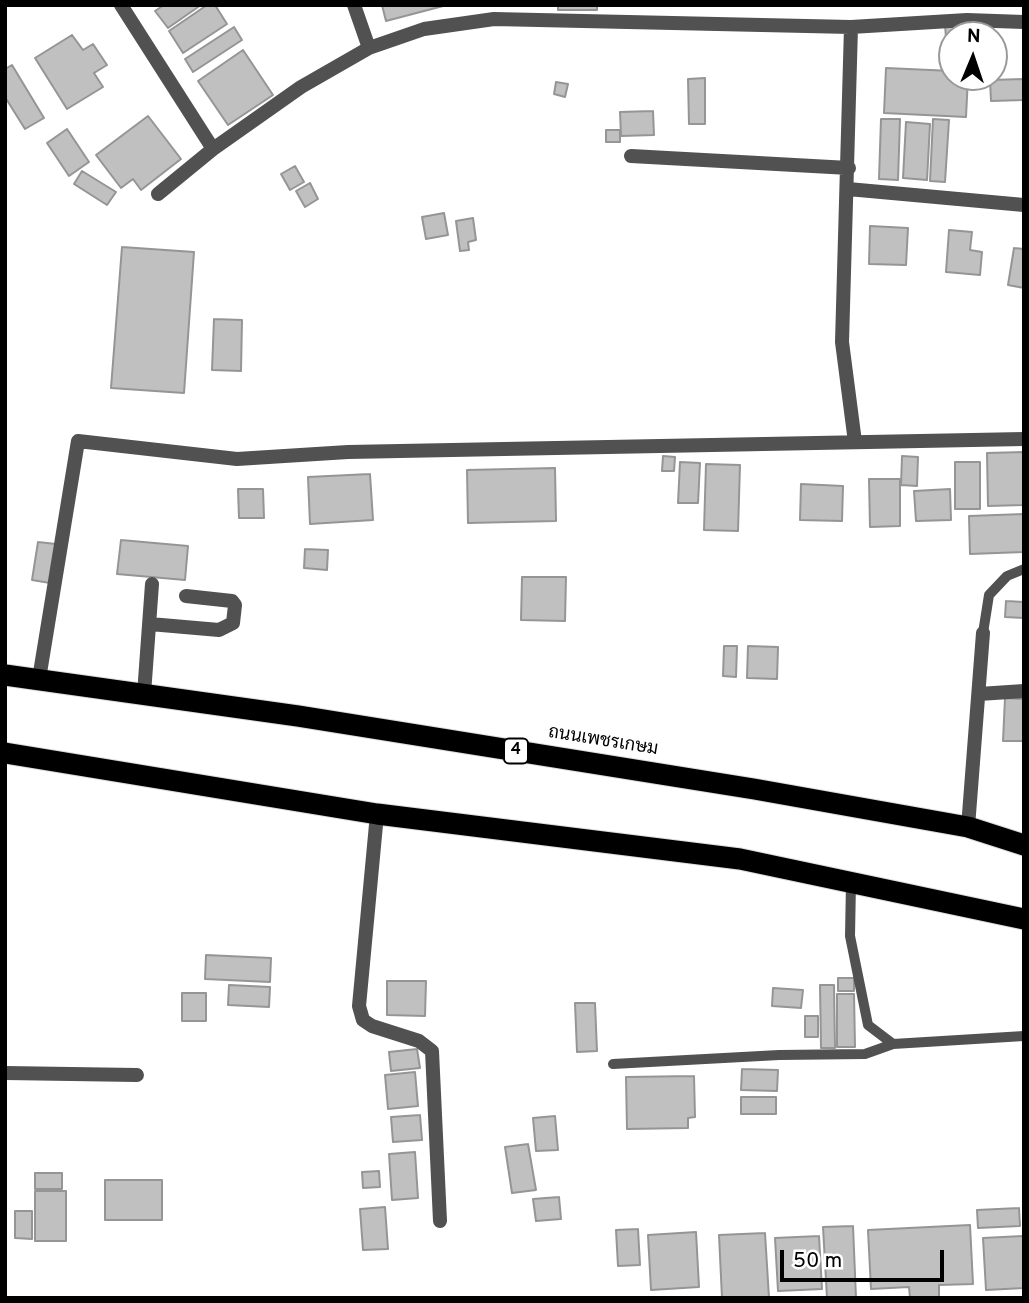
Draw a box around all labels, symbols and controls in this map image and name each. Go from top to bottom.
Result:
north arrow [938,21,1008,91]
text: N [966,25,981,49]
street label: ถนนเพชรเกษม [547,723,659,761]
road number: 4 [504,738,528,764]
scale bar [784,1236,948,1280]
text: 50 m [793,1248,842,1275]

